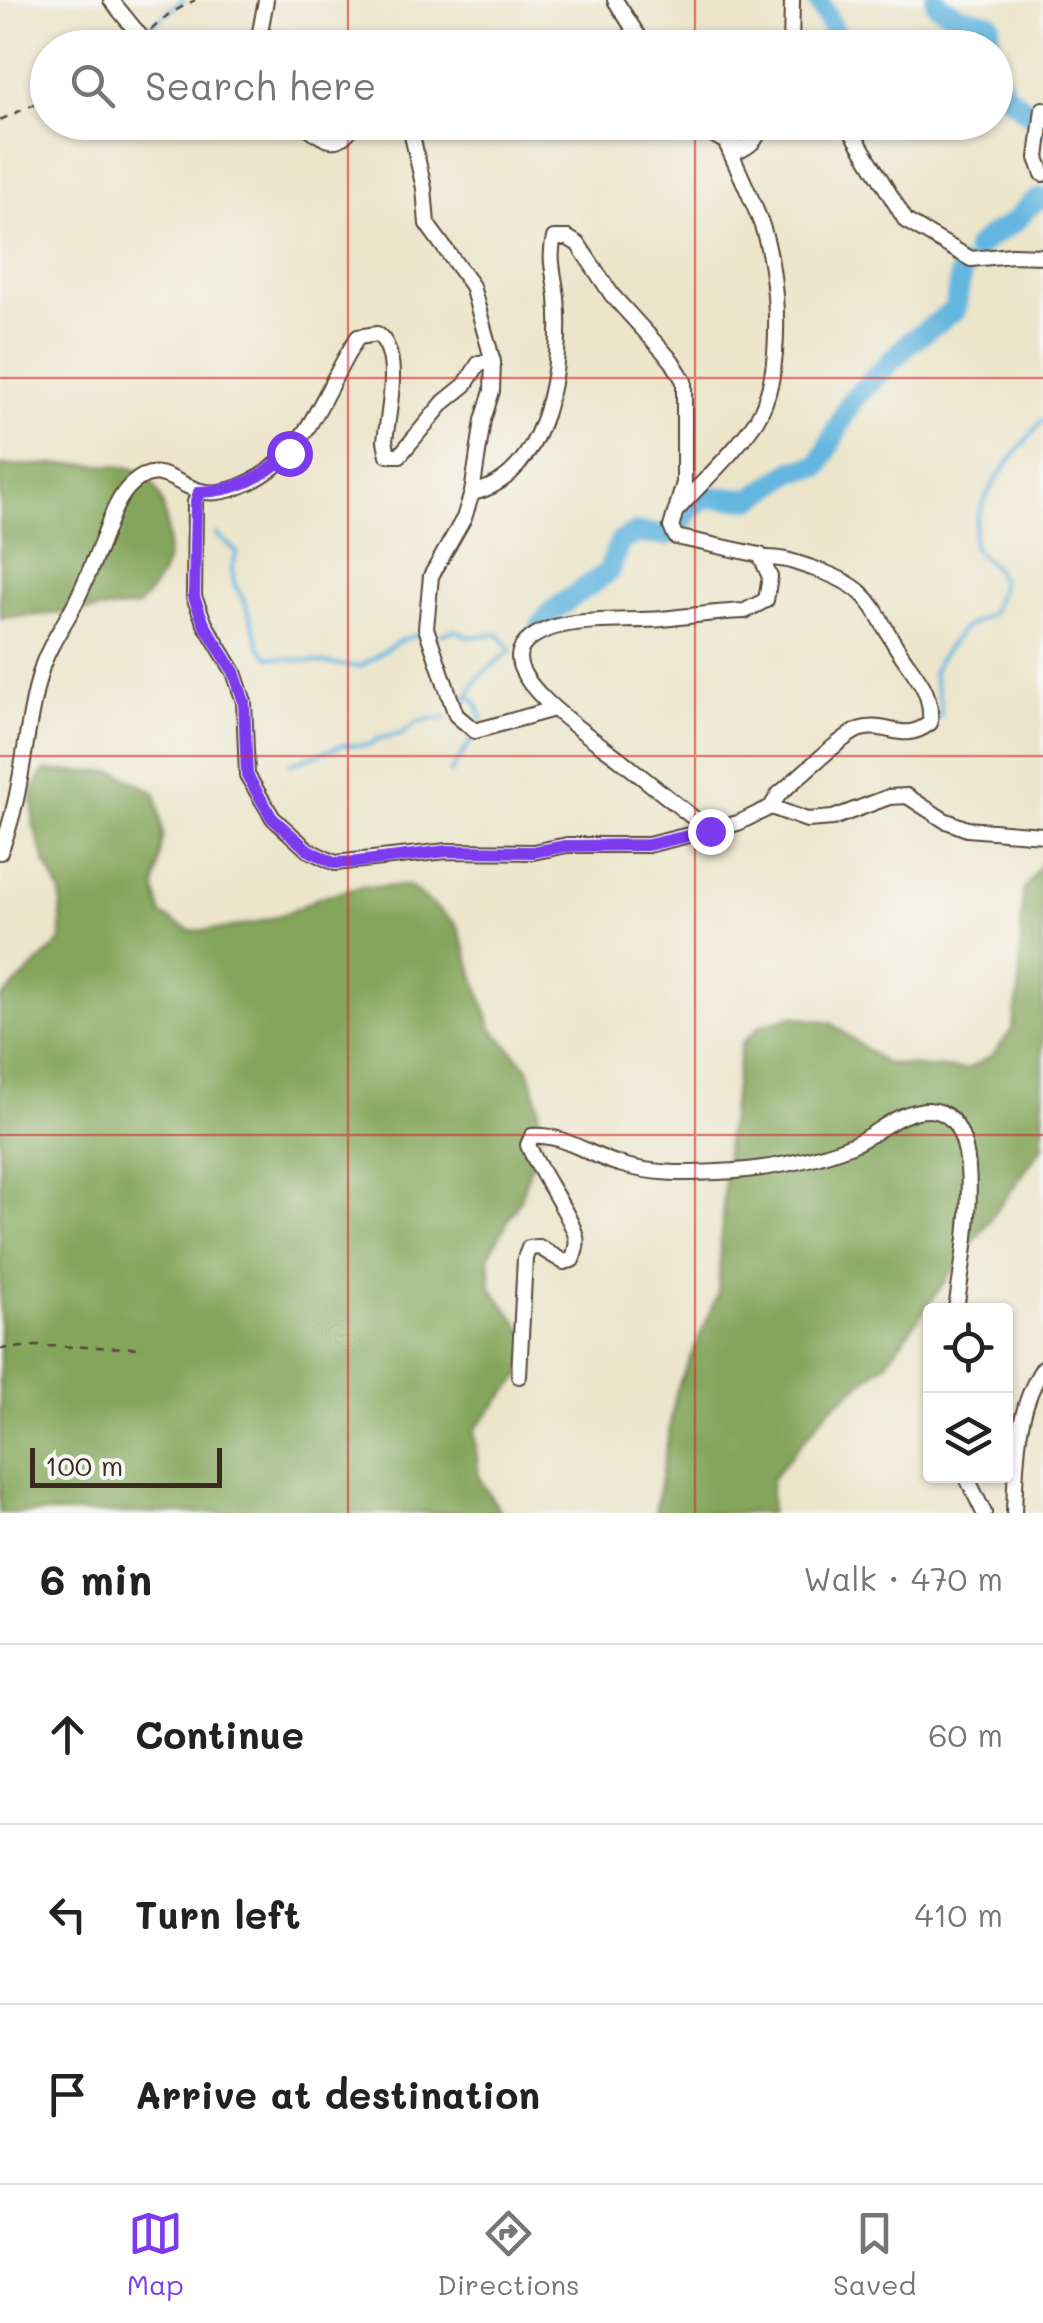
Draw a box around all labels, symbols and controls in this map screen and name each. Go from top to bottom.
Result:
search box [30,30,1013,140]
icon: search [65,58,120,113]
text: Search here [145,60,376,110]
route start [267,431,313,477]
route end [688,809,734,855]
map controls [923,1303,1013,1483]
button: locate [923,1303,1013,1393]
button: layers [923,1393,1013,1483]
scale bar [30,1443,222,1488]
text: 100 m [45,1447,123,1483]
text: 6 min [40,1551,152,1606]
text: Walk · 470 m [803,1557,1003,1599]
icon: ahead [40,1707,95,1762]
text: Continue [135,1709,304,1759]
text: 60 m [928,1713,1003,1755]
icon: left [40,1887,95,1942]
text: Turn left [135,1889,301,1939]
text: 410 m [914,1893,1003,1935]
icon: arrive [40,2067,95,2122]
text: Arrive at destination [135,2069,540,2119]
tab: Map [127,2206,184,2302]
tab: Directions [437,2206,580,2302]
tab: Saved [833,2206,916,2302]

